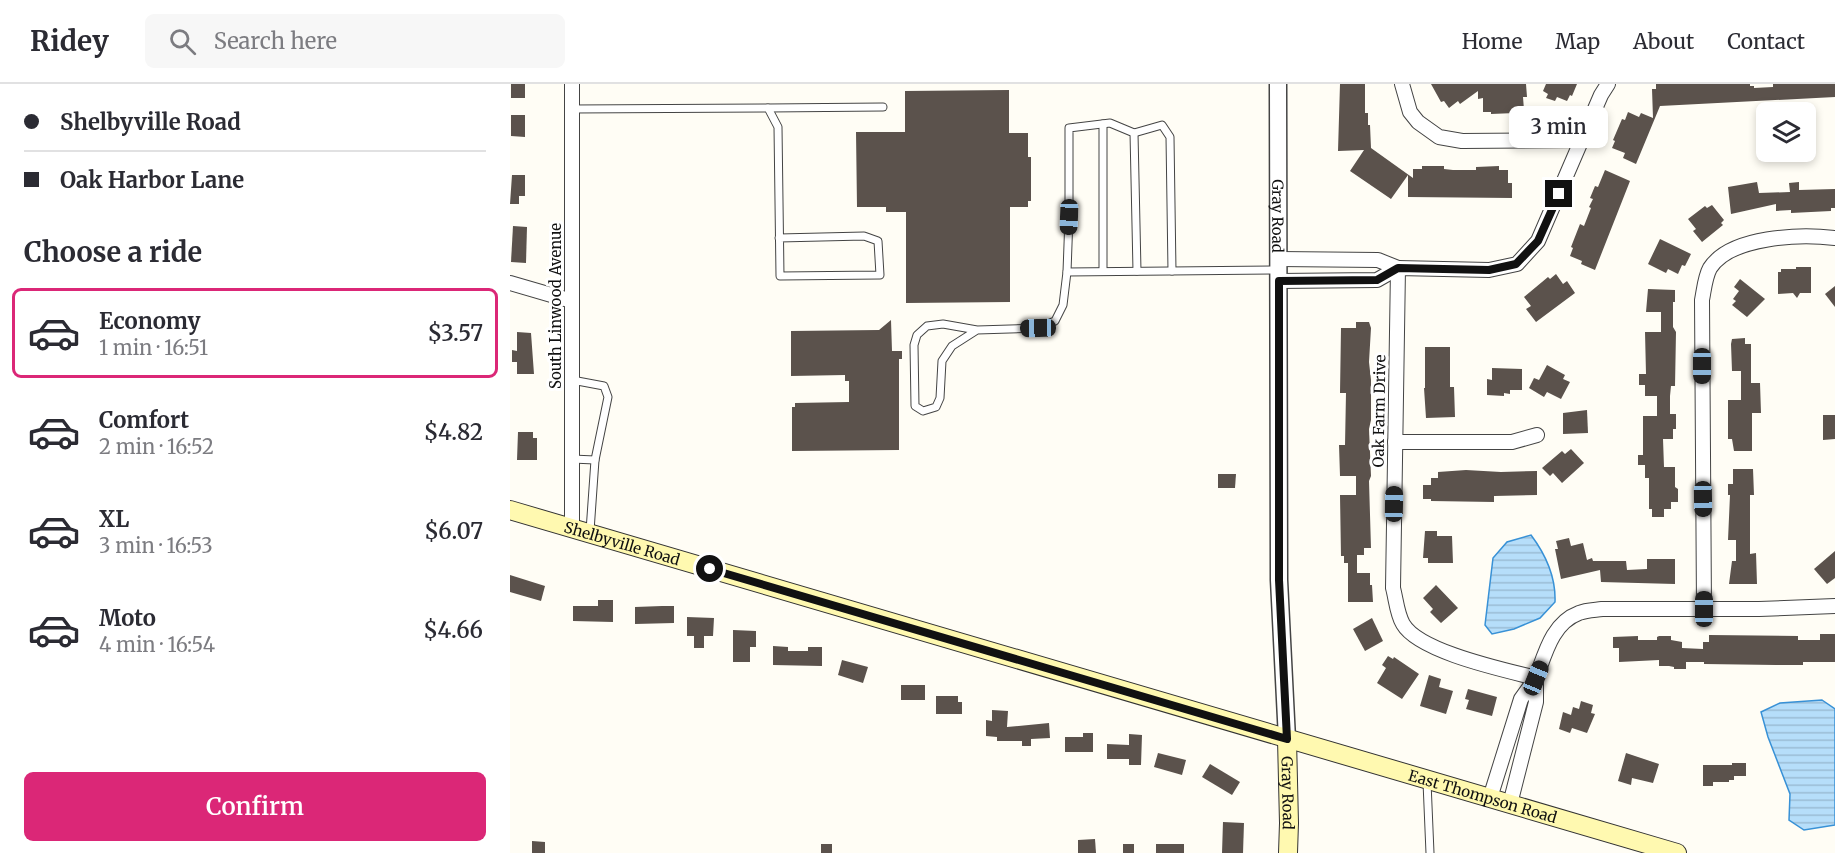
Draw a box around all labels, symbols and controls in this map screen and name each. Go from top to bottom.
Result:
search box [145,14,565,68]
text: Ridey [30,23,109,59]
icon: search [166,25,199,58]
text: Search here [214,27,337,55]
text: Home [1462,28,1522,55]
text: Map [1555,28,1600,55]
text: About [1633,28,1694,55]
text: Contact [1727,28,1805,55]
map controls [1756,102,1816,162]
button: layers [1756,102,1816,162]
callout: 3 min [1510,107,1608,149]
text: Shelbyville Road [60,108,241,136]
text: 3 min [1530,114,1587,139]
text: Oak Harbor Lane [60,166,244,194]
street label: Gray Road [1269,179,1288,253]
route end [1545,180,1572,207]
car [1059,199,1079,235]
street label: South Linwood Avenue [546,223,565,389]
text: Choose a ride [24,235,202,269]
icon: car [27,306,81,360]
text: Economy [99,307,200,335]
text: $3.57 [428,319,483,347]
car [1020,319,1056,337]
text: 1 min · 16:51 [99,335,208,360]
car [1693,348,1711,384]
street label: Oak Farm Drive [1369,354,1389,467]
icon: car [27,405,81,459]
text: Comfort [99,406,189,434]
text: $4.82 [424,418,483,446]
text: 2 min · 16:52 [99,434,214,459]
car [1694,481,1712,517]
car [1385,486,1403,522]
icon: car [27,504,81,558]
text: XL [99,505,129,533]
text: $6.07 [424,517,483,545]
street label: Shelbyville Road [562,517,682,569]
text: 3 min · 16:53 [99,533,213,558]
route start [696,555,723,582]
car [1695,591,1713,627]
icon: car [27,603,81,657]
text: Moto [99,604,156,632]
text: $4.66 [423,616,483,644]
text: 4 min · 16:54 [99,632,215,657]
car [1521,658,1551,698]
street label: Gray Road [1278,756,1299,830]
street label: East Thompson Road [1406,765,1559,827]
button: Confirm [24,772,486,841]

